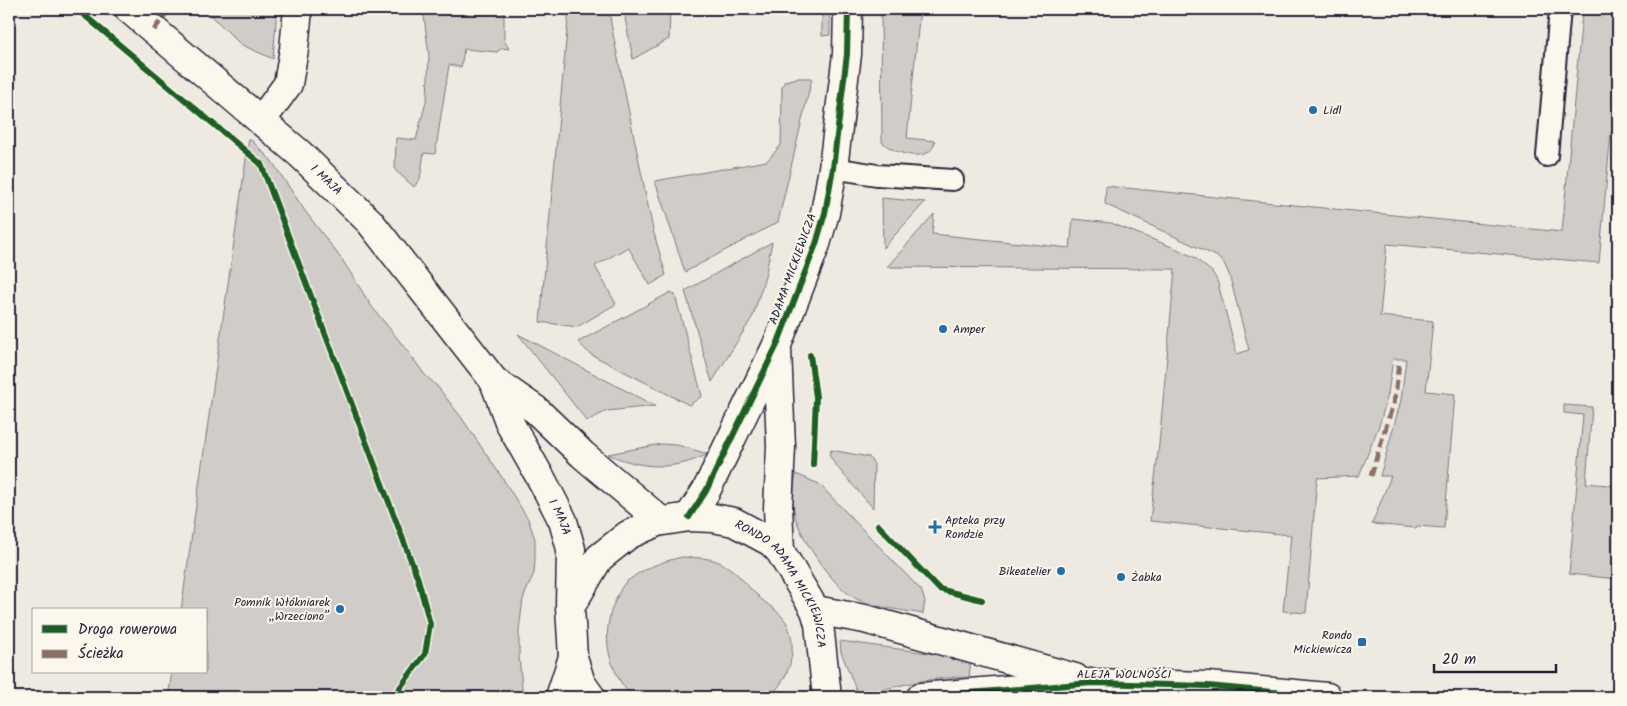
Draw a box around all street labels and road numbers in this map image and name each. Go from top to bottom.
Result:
street label: 1 MAJA [306,159,347,200]
street label: ADAMA MICKIEWICZA [764,211,822,327]
street label: 1 MAJA [544,495,576,537]
street label: RONDO ADAMA MICKIEWICZA [731,515,831,649]
street label: ALEJA WOLNOŚCI [1077,665,1172,684]

